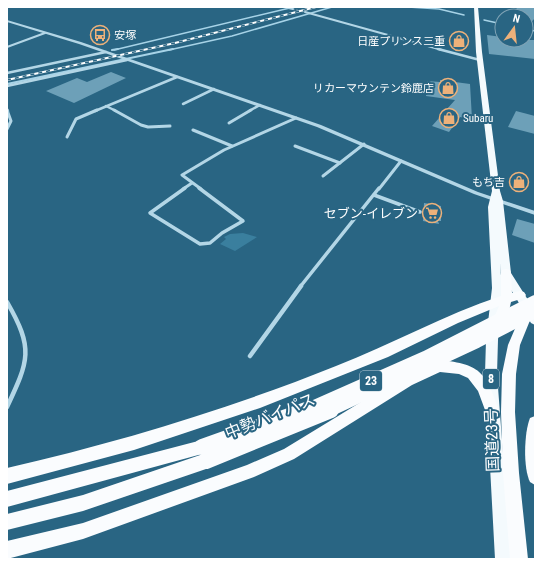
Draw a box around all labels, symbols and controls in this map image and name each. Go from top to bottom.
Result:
north arrow [494,8,534,48]
text: N [512,12,522,26]
bus stop icon: 安塚 [89,24,111,46]
place label: 安塚 [114,29,136,42]
shop icon: 日産プリンス三重 [448,30,470,52]
place label: 日産プリンス三重 [357,35,445,48]
shop icon: リカーマウンテン鈴鹿店 [437,77,459,99]
place label: リカーマウンテン鈴鹿店 [313,82,434,95]
shop icon: Subaru [438,107,460,129]
place label: Subaru [463,112,493,125]
shop icon: もち吉 [508,171,530,193]
place label: もち吉 [472,176,505,189]
supermarket icon: セブン-イレブン [421,202,443,224]
place label: セブン-イレブン [324,206,418,221]
road number: 8 [483,369,499,389]
road number: 23 [360,371,382,391]
street label: 中勢バイパス [222,389,318,443]
street label: 国道23号 [481,408,503,472]

